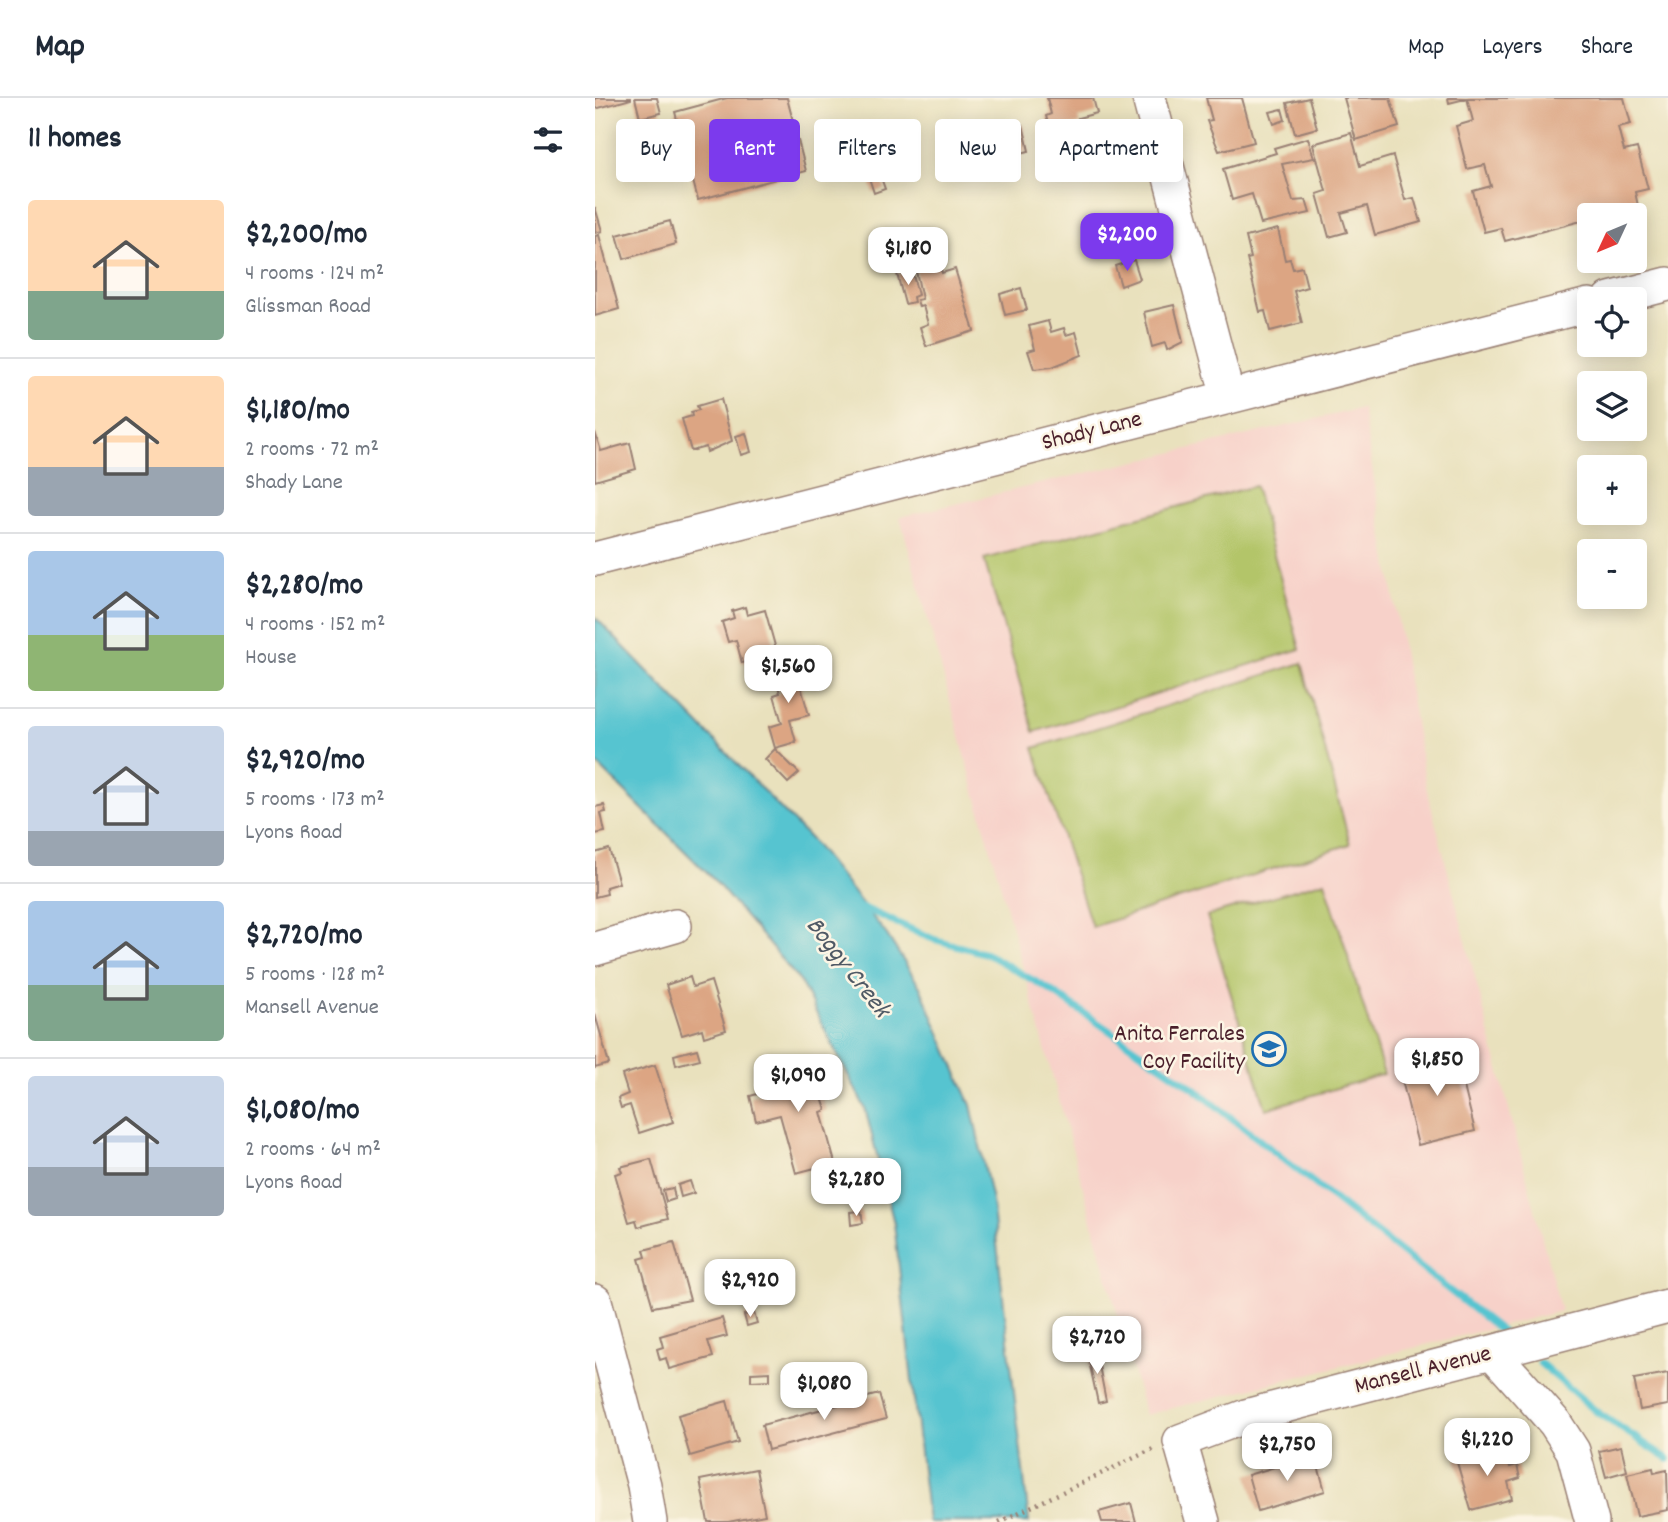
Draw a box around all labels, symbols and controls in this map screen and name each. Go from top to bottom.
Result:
text: Map [35,25,85,72]
text: Map [1408,31,1444,65]
text: Layers [1482,31,1543,65]
text: Share [1581,31,1633,65]
text: 11 homes [28,119,122,162]
chip: Buy [616,119,695,182]
chip: Rent [709,119,800,182]
chip: Filters [814,119,921,182]
chip: New [935,119,1021,182]
chip: Apartment [1035,119,1183,182]
icon: filters [529,121,567,159]
north arrow [1577,203,1647,273]
map controls [1577,203,1647,609]
pin: $2,200 [1070,214,1184,273]
text: $2,200/mo [245,215,367,258]
text: $2,200 [1096,219,1158,252]
icon: home [84,228,168,312]
pin: $1,180 [851,228,965,287]
text: $1,180 [884,233,932,266]
text: 4 rooms · 124 m² [245,258,384,291]
button: locate [1577,287,1647,357]
text: Glissman Road [245,291,371,324]
button: layers [1577,371,1647,441]
text: $1,180/mo [245,391,350,434]
street label: Shady Lane [1038,403,1146,461]
icon: home [84,404,168,488]
text: 2 rooms · 72 m² [245,434,379,467]
button: + [1577,455,1647,525]
text: Shady Lane [245,467,343,500]
button: − [1577,539,1647,609]
text: $2,280/mo [245,566,363,609]
icon: home [84,579,168,663]
text: 4 rooms · 152 m² [245,609,385,642]
text: House [245,642,297,675]
pin: $1,560 [731,646,845,705]
text: $1,560 [760,651,816,684]
text: $2,920/mo [245,741,365,784]
icon: home [84,754,168,838]
text: 5 rooms · 173 m² [245,784,385,817]
text: Lyons Road [245,817,343,850]
water label: Boggy Creek [796,910,900,1028]
text: $2,720/mo [245,916,362,959]
icon: home [84,929,168,1013]
text: 5 rooms · 128 m² [245,959,385,992]
text: Mansell Avenue [245,992,379,1025]
place label: Anita Ferrales Coy Facility [1114,1018,1246,1080]
school or university icon: Anita Ferrales Coy Facility [1250,1030,1288,1068]
pin: $1,850 [1380,1038,1494,1098]
text: $1,850 [1410,1044,1464,1077]
pin: $1,090 [741,1054,855,1114]
text: $1,090 [770,1060,826,1093]
text: $1,080/mo [245,1091,360,1134]
icon: home [84,1104,168,1188]
text: 2 rooms · 64 m² [245,1134,381,1167]
pin: $2,280 [799,1158,913,1218]
text: $2,280 [827,1164,885,1197]
text: Lyons Road [245,1167,343,1200]
pin: $2,920 [693,1260,807,1319]
text: $2,920 [720,1265,780,1298]
pin: $2,720 [1040,1316,1154,1376]
text: $2,720 [1068,1322,1126,1355]
street label: Mansell Avenue [1351,1338,1495,1404]
pin: $1,080 [767,1362,881,1422]
text: $1,080 [796,1368,852,1401]
pin: $1,220 [1430,1418,1544,1478]
pin: $2,750 [1230,1424,1344,1483]
text: $1,220 [1460,1424,1514,1457]
text: $2,750 [1258,1429,1316,1462]

